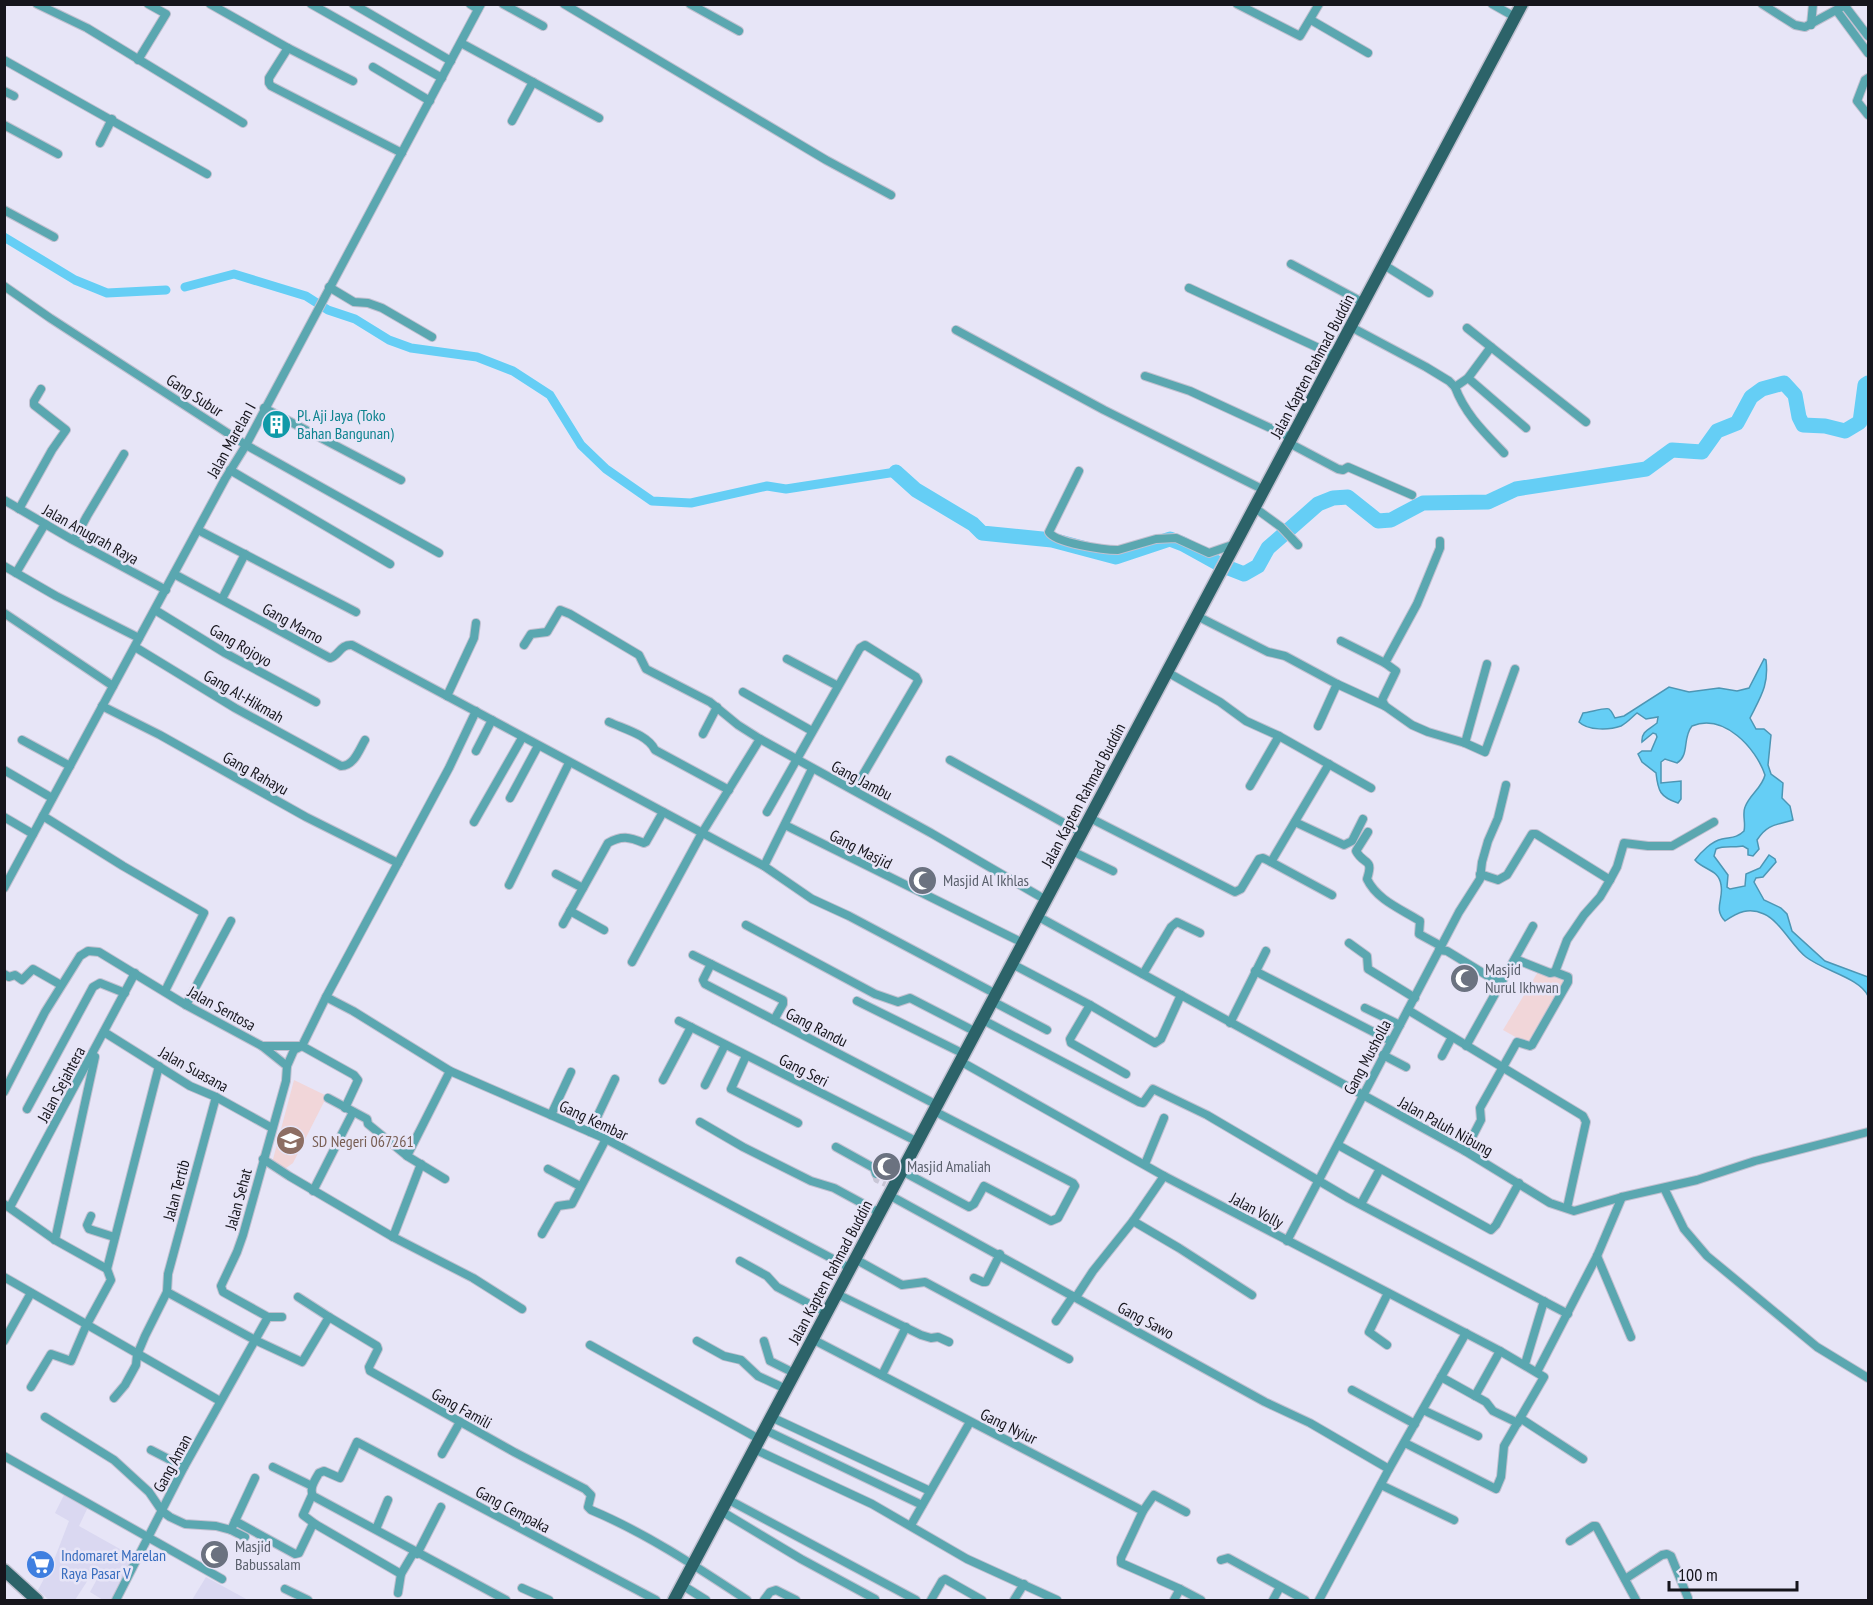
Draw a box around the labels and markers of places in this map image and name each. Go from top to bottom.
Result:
place label: Pl. Aji Jaya (Toko Bahan Bangunan) [297,405,394,443]
building icon: Pl. Aji Jaya (Toko Bahan Bangunan) [260,408,292,440]
mosque icon: Masjid Al Ikhlas [906,864,938,896]
place label: Masjid Al Ikhlas [943,870,1029,890]
place label: Masjid Nurul Ikhwan [1485,959,1559,997]
mosque icon: Masjid Nurul Ikhwan [1448,962,1480,994]
school or university icon: SD Negeri 067261 [275,1125,307,1157]
place label: SD Negeri 067261 [312,1131,414,1151]
mosque icon: Masjid Amaliah [870,1150,902,1182]
place label: Masjid Amaliah [907,1156,991,1176]
place label: Masjid Babussalam [235,1536,301,1574]
mosque icon: Masjid Babussalam [198,1539,230,1571]
place label: Indomaret Marelan Raya Pasar V [61,1545,166,1583]
supermarket icon: Indomaret Marelan Raya Pasar V [24,1548,56,1580]

